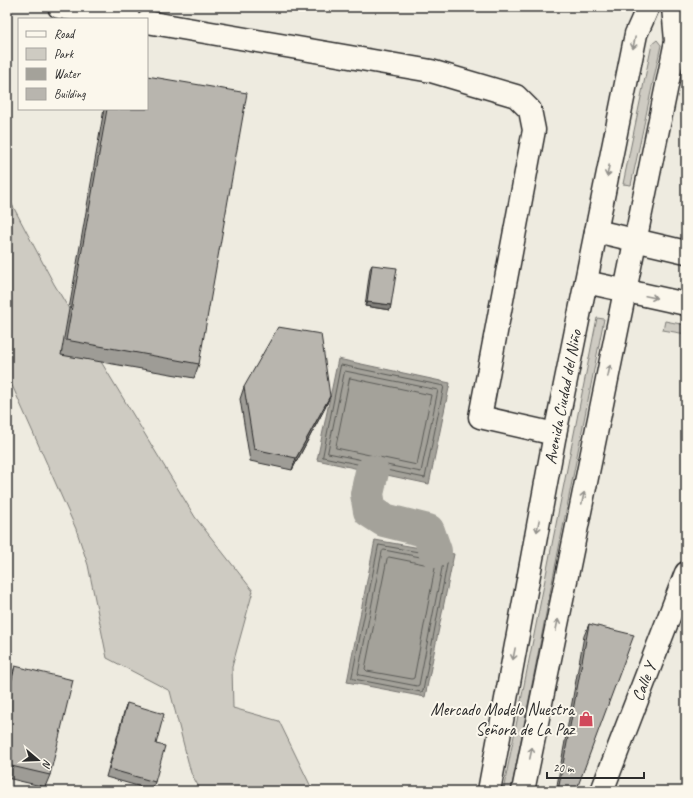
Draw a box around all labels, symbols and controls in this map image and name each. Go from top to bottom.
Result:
legend [18,18,148,110]
text: Road [54,26,76,42]
one-way arrow [630,36,638,49]
text: Park [54,46,75,62]
text: Water [54,66,82,82]
text: Building [54,86,86,102]
one-way arrow [604,164,612,177]
one-way arrow [644,293,657,301]
street label: Avenida Ciudad del Niño [540,327,587,466]
one-way arrow [605,365,613,378]
one-way arrow [579,492,587,505]
one-way arrow [534,519,542,532]
one-way arrow [553,619,561,632]
one-way arrow [510,647,518,660]
street label: Calle Y [627,658,662,704]
place label: Mercado Modelo Nuestra Señora de La Paz [431,699,576,740]
shop icon: Mercado Modelo Nuestra Señora de La Paz [577,710,595,728]
north arrow [18,740,58,780]
one-way arrow [527,747,535,760]
scale bar [547,754,644,780]
text: N [39,758,55,771]
text: 20 m [553,760,575,776]

